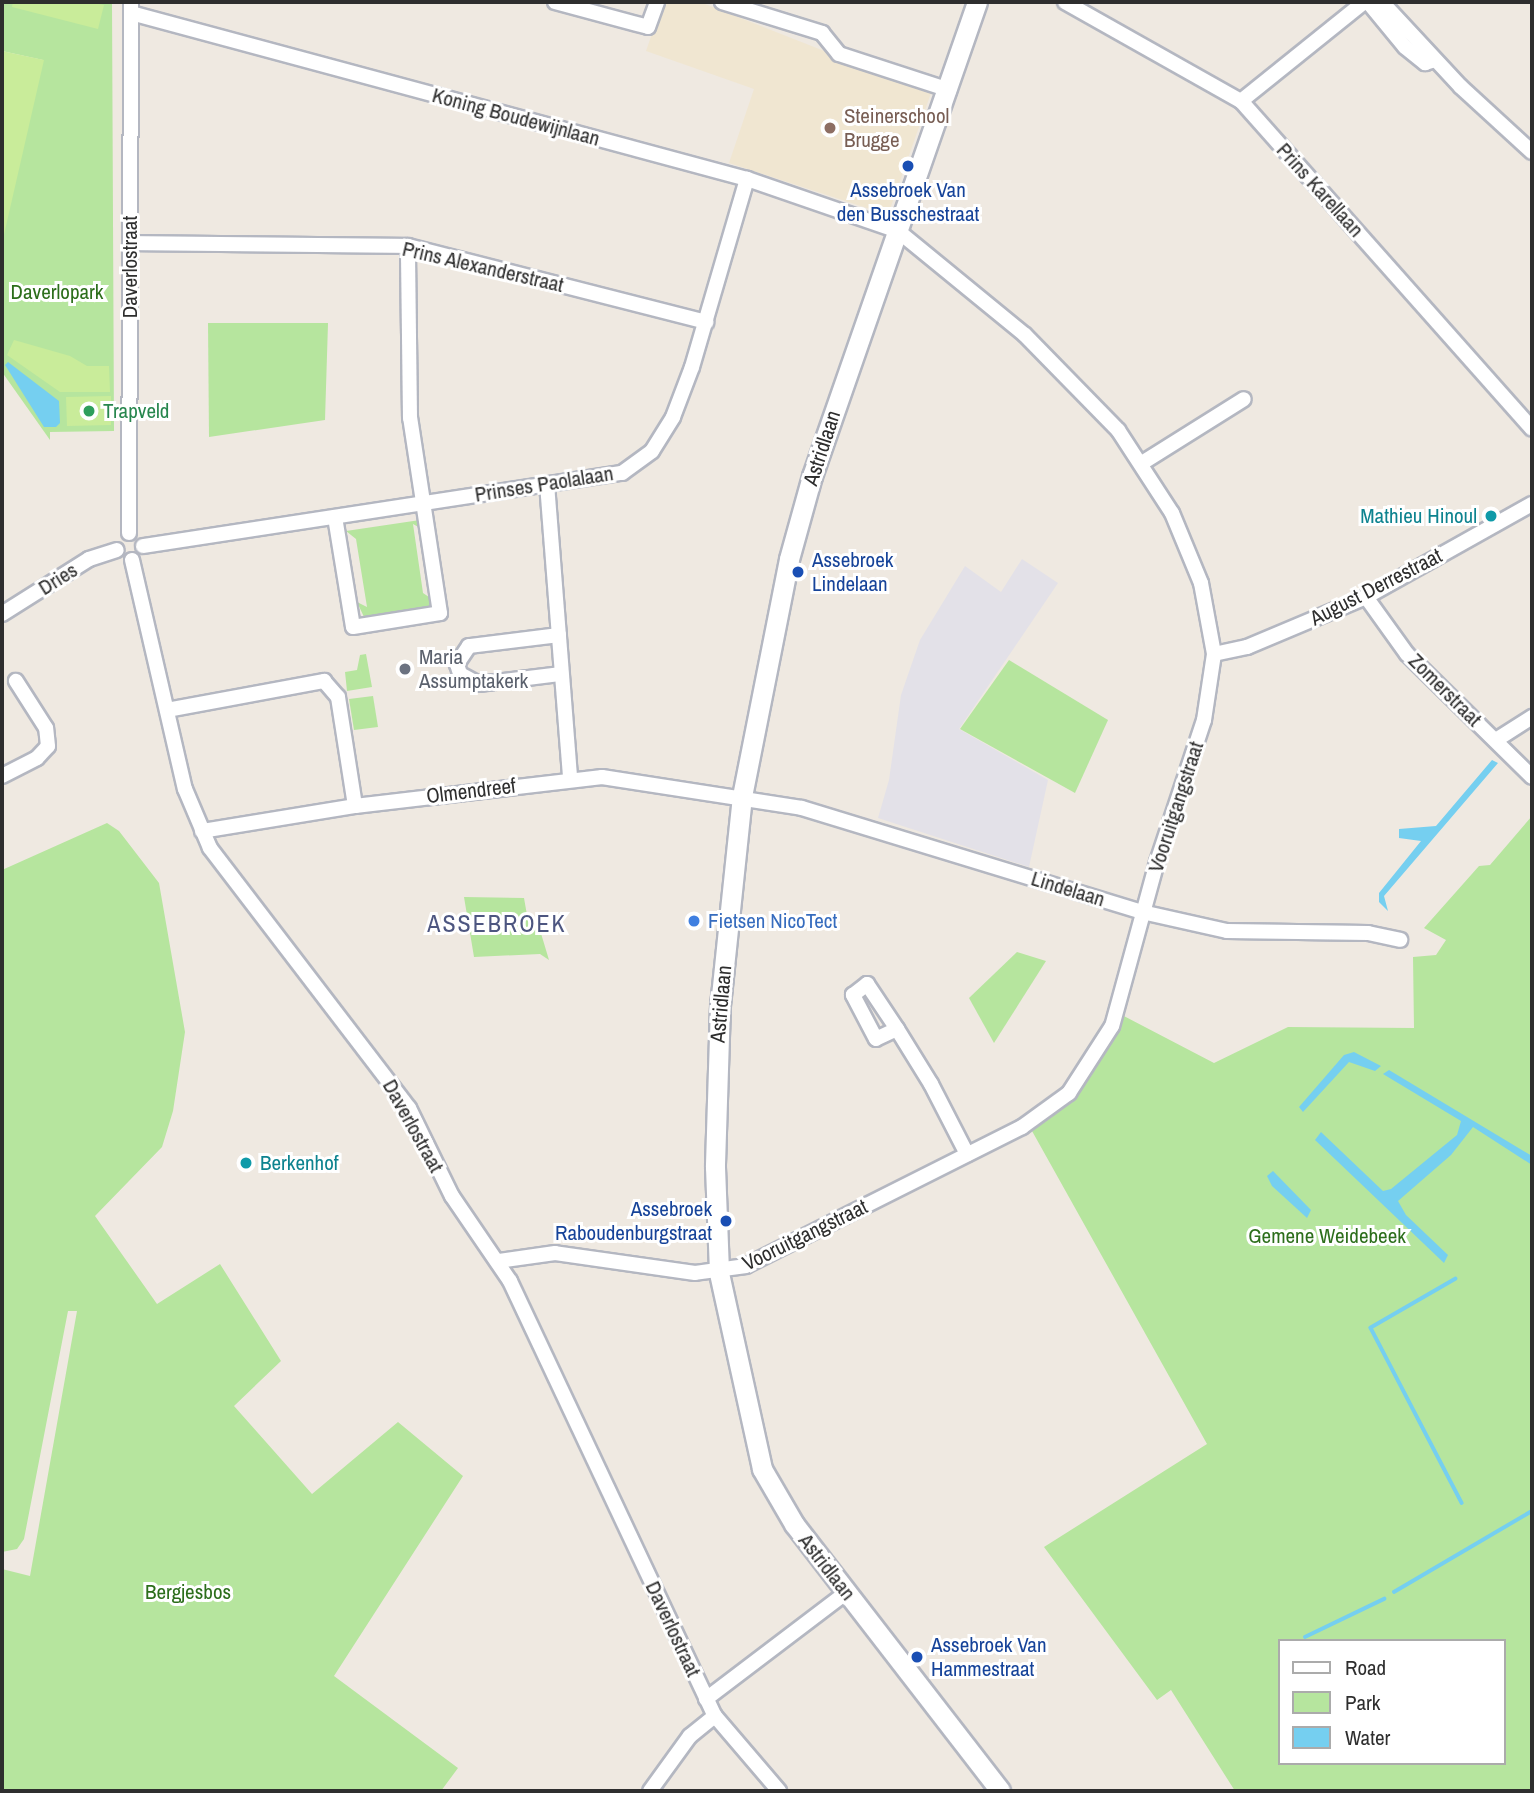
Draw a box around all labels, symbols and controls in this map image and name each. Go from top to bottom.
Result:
street label: Koning Boudewijnlaan [430,83,602,151]
place label: Steinerschool Brugge [844,103,949,153]
marker: Steinerschool Brugge [822,120,838,136]
street label: Prins Karellaan [1271,138,1369,242]
marker: Assebroek Van den Busschestraat [900,158,916,174]
place label: Assebroek Van den Busschestraat [837,177,979,227]
street label: Daverlostraat [117,216,143,318]
street label: Prins Alexanderstraat [399,236,567,298]
park label: Daverlopark [11,279,103,305]
place label: Trapveld [103,398,169,424]
marker: Trapveld [81,403,97,419]
street label: Astridlaan [798,407,846,489]
street label: Prinses Paolalaan [473,461,615,507]
place label: Mathieu Hinoul [1360,503,1477,529]
marker: Mathieu Hinoul [1483,508,1499,524]
street label: August Derrestraat [1306,543,1446,631]
place label: Assebroek Lindelaan [812,547,893,597]
street label: Dries [34,557,82,601]
marker: Assebroek Lindelaan [790,564,806,580]
place label: Maria Assumptakerk [419,644,528,694]
street label: Zomerstraat [1403,648,1487,732]
marker: Maria Assumptakerk [397,661,413,677]
street label: Vooruitgangstraat [1143,738,1209,876]
street label: Olmendreef [425,773,517,809]
street label: Lindelaan [1028,866,1108,912]
place label: Fietsen NicoTect [708,908,837,934]
district label: ASSEBROEK [428,910,566,938]
marker: Fietsen NicoTect [686,913,702,929]
street label: Astridlaan [705,964,737,1044]
street label: Daverlostraat [377,1075,449,1177]
place label: Berkenhof [260,1150,338,1176]
marker: Berkenhof [238,1155,254,1171]
street label: Vooruitgangstraat [738,1194,872,1276]
place label: Assebroek Raboudenburgstraat [555,1196,712,1246]
marker: Assebroek Raboudenburgstraat [718,1213,734,1229]
park label: Gemene Weidebeek [1248,1223,1406,1249]
street label: Astridlaan [793,1529,861,1605]
street label: Daverlostraat [640,1577,706,1681]
park label: Bergjesbos [145,1579,231,1605]
place label: Assebroek Van Hammestraat [931,1632,1047,1682]
legend [1278,1639,1506,1765]
marker: Assebroek Van Hammestraat [909,1649,925,1665]
text: Road [1345,1653,1386,1682]
text: Park [1345,1688,1380,1717]
text: Water [1345,1723,1390,1752]

